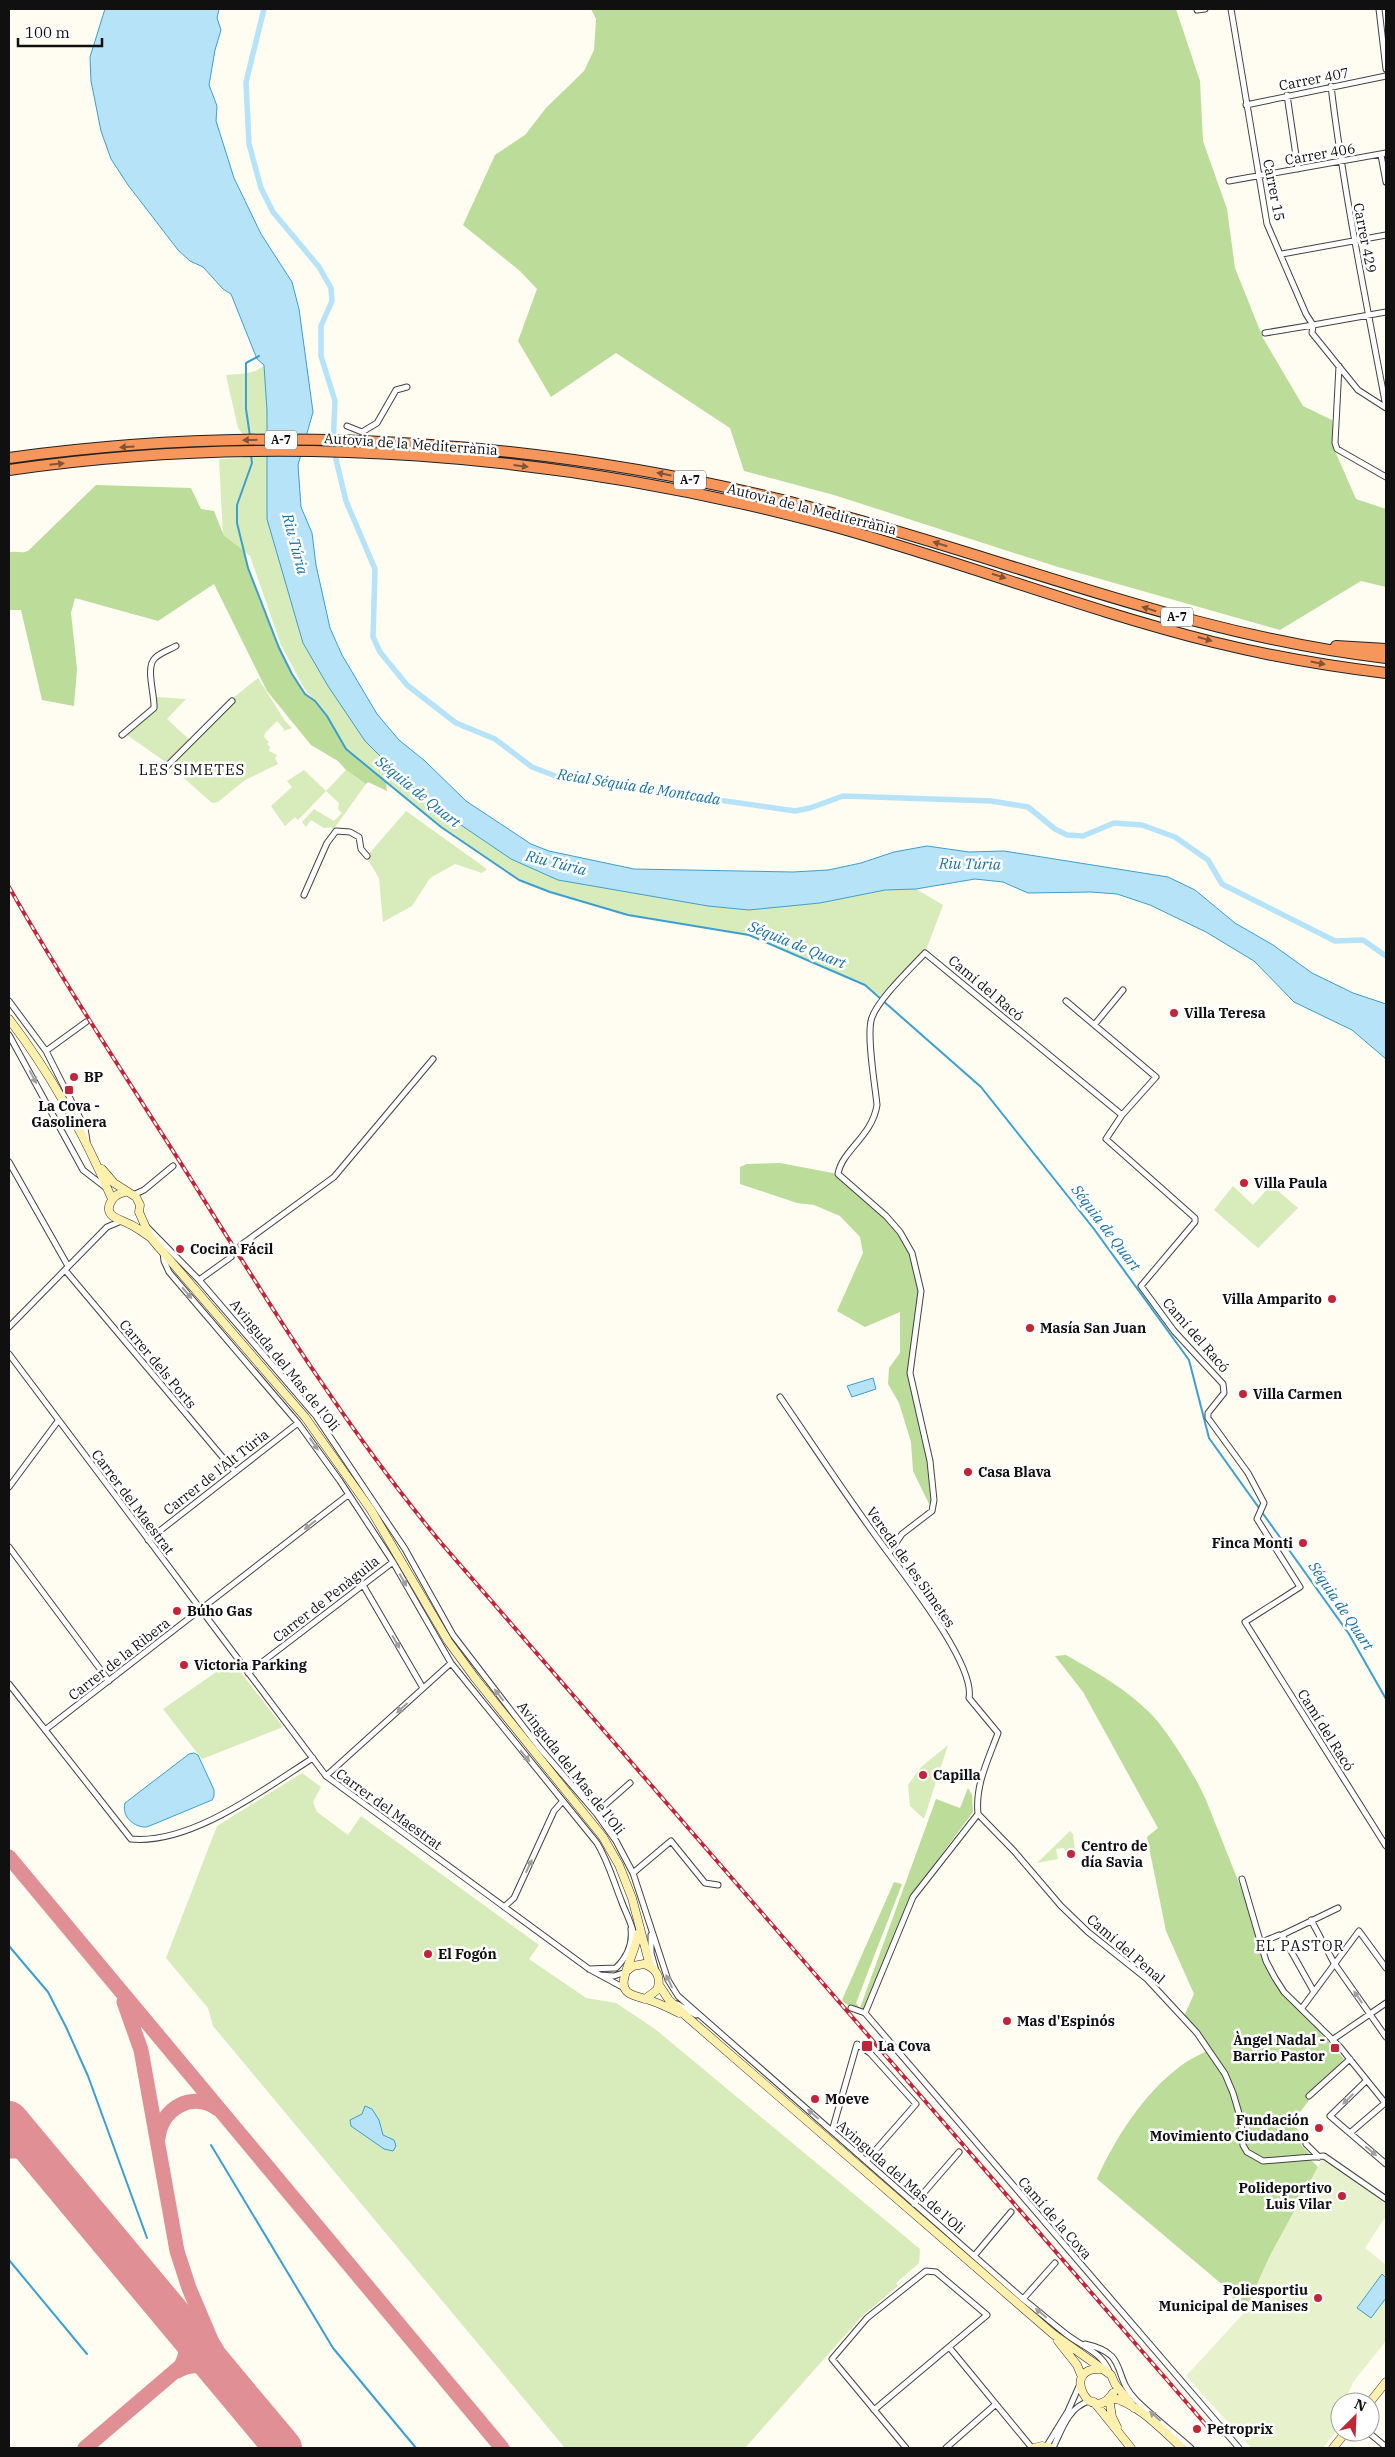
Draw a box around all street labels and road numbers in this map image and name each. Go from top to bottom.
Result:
street label: Carrer 407 [1277,63,1351,95]
street label: Carrer 406 [1283,139,1357,169]
street label: Carrer 15 [1259,157,1289,223]
street label: Carrer 429 [1349,201,1381,275]
street label: Autovia de la Mediterrània [324,429,499,459]
road number: A-7 [265,430,297,450]
road number: A-7 [674,470,706,490]
street label: Autovia de la Mediterrània [725,479,899,539]
road number: A-7 [1161,608,1193,626]
street label: Camí del Racó [945,951,1028,1025]
street label: Camí del Racó [1159,1294,1233,1376]
street label: Avinguda del Mas de l'Oli [226,1295,344,1435]
street label: Carrer dels Ports [116,1316,201,1412]
street label: Carrer de l'Alt Túria [160,1425,273,1519]
street label: Carrer del Maestrat [88,1446,178,1558]
street label: Vereda de les Simetes [863,1503,960,1631]
street label: Carrer de Penàguila [269,1552,383,1646]
street label: Carrer de la Ribera [65,1614,174,1704]
street label: Camí del Racó [1294,1686,1358,1774]
street label: Avinguda del Mas de l'Oli [513,1698,629,1838]
street label: Carrer del Maestrat [332,1764,446,1854]
street label: Camí del Penal [1083,1910,1169,1988]
street label: Avinguda del Mas de l'Oli [833,2116,969,2238]
street label: Camí de la Cova [1014,2173,1096,2263]

